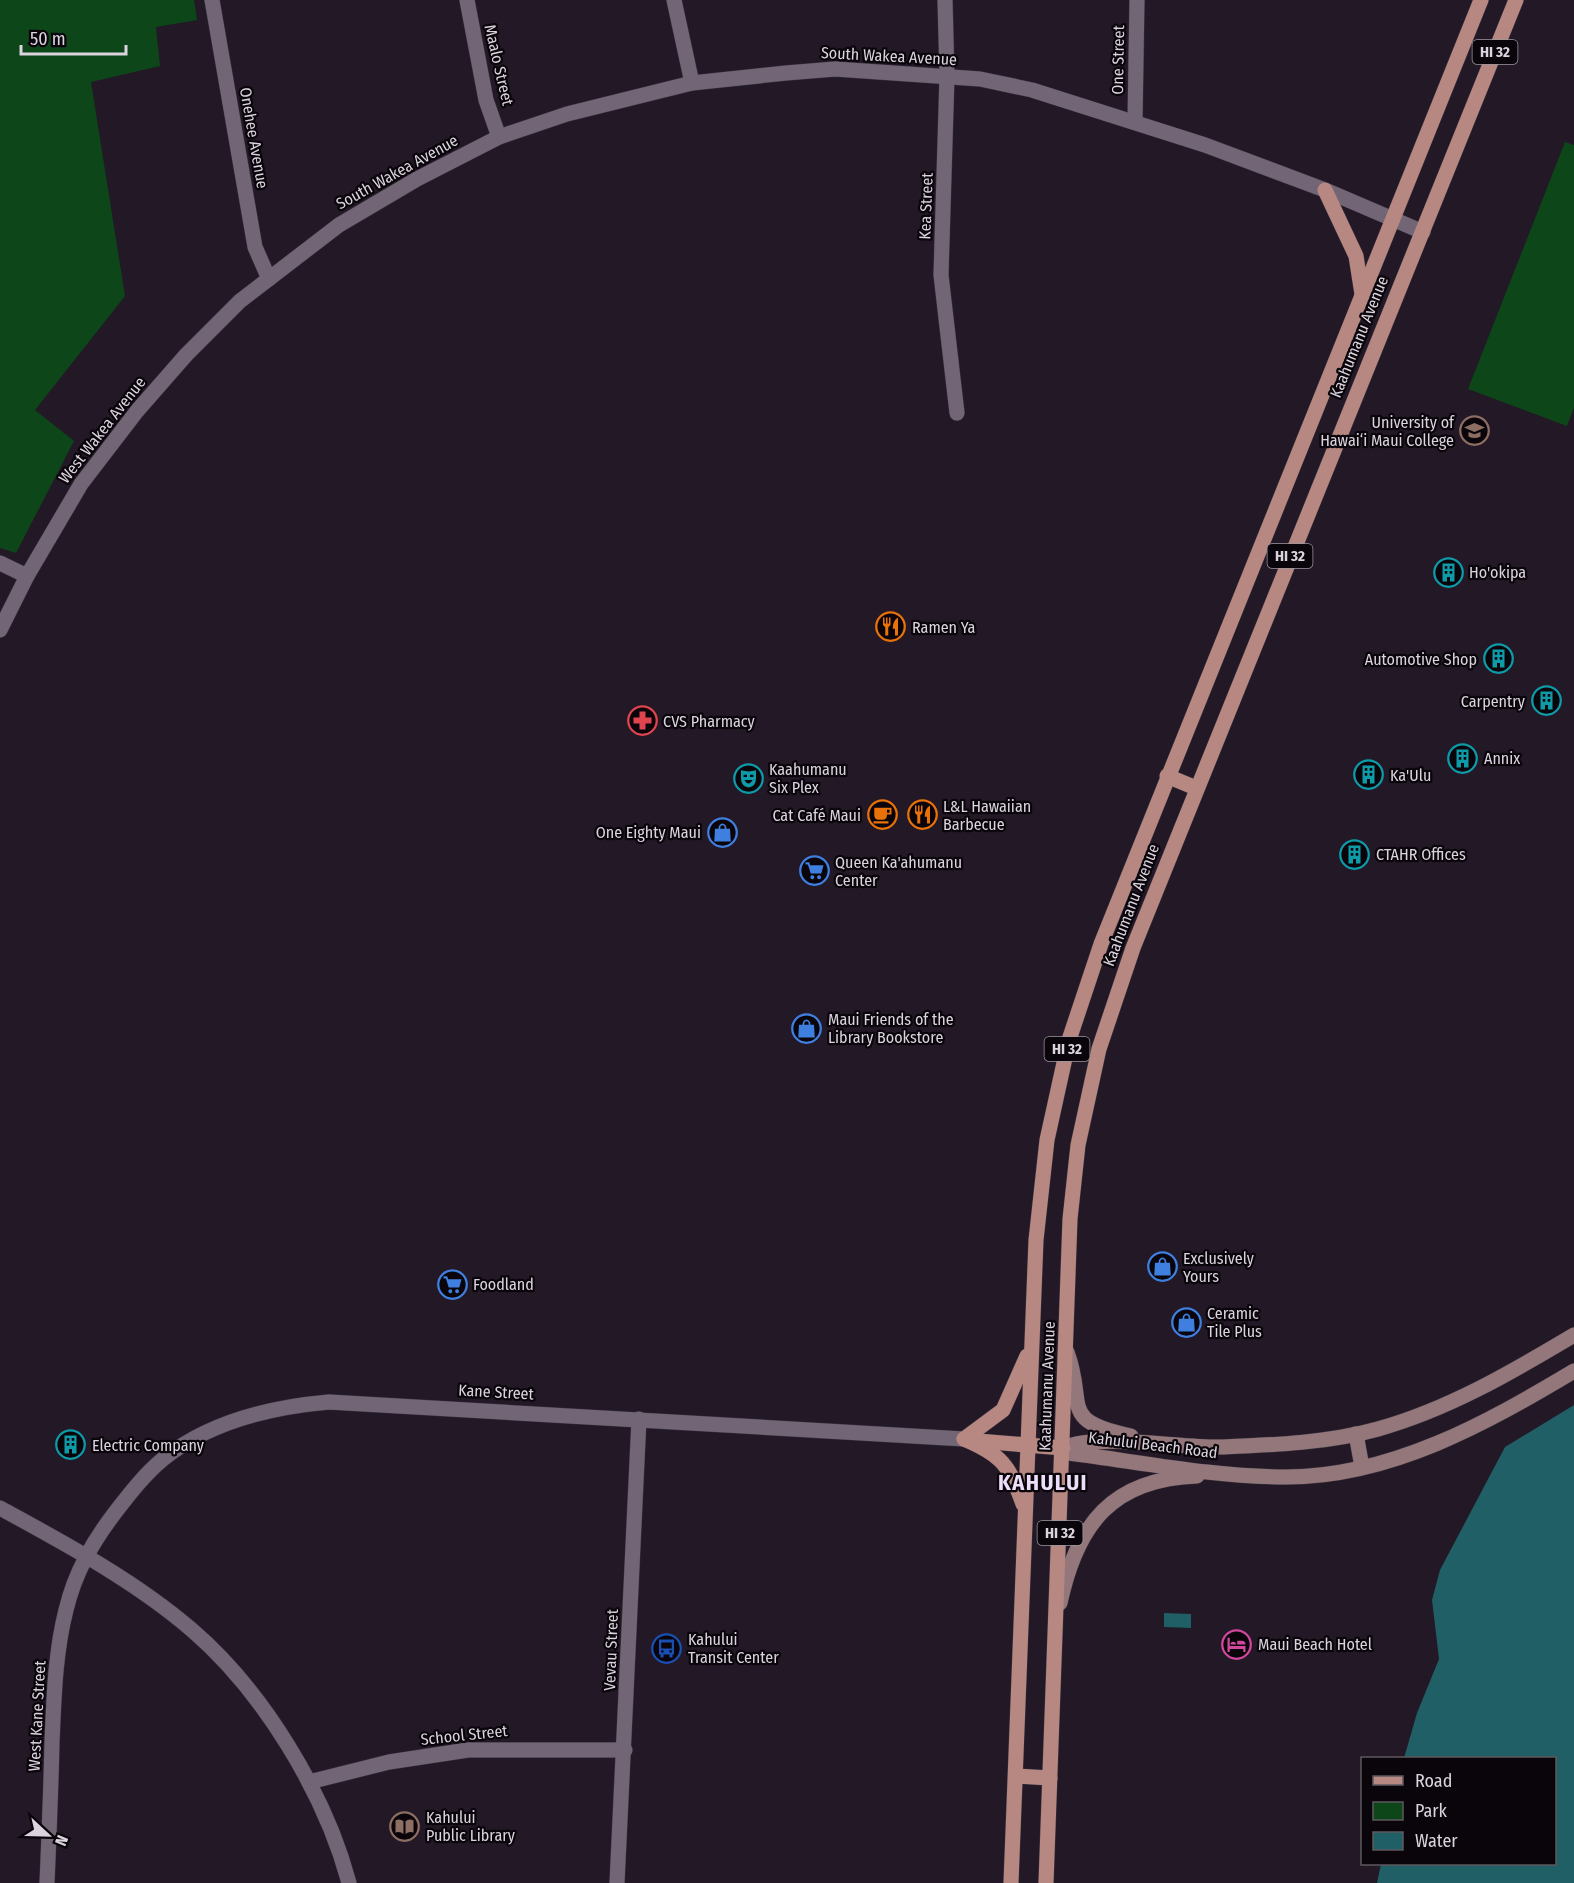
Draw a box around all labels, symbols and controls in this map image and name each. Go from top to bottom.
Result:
scale bar [21,18,126,56]
street label: Maalo Street [480,23,518,108]
street label: One Street [1108,24,1128,95]
text: 50 m [30,28,66,50]
road number: HI 32 [1472,40,1518,64]
street label: South Wakea Avenue [820,43,958,69]
street label: Onehee Avenue [236,86,272,190]
street label: South Wakea Avenue [333,131,461,213]
street label: Kea Street [915,171,937,240]
street label: Kaahumanu Avenue [1326,273,1392,401]
street label: West Wakea Avenue [55,373,149,487]
place label: University of Hawai‘i Maui College [1320,413,1455,450]
school or university icon: University of Hawai‘i Maui College [1459,415,1491,447]
road number: HI 32 [1268,544,1312,568]
building icon: Ho'okipa [1432,556,1464,588]
place label: Ho'okipa [1469,563,1526,582]
restaurant icon: Ramen Ya [875,611,907,643]
place label: Ramen Ya [912,618,976,637]
building icon: Automotive Shop [1482,643,1514,675]
place label: Automotive Shop [1365,650,1477,669]
building icon: Carpentry [1530,685,1562,717]
place label: Carpentry [1461,692,1526,711]
pharmacy icon: CVS Pharmacy [626,705,658,737]
place label: CVS Pharmacy [663,712,756,731]
building icon: Annix [1447,742,1479,774]
place label: Annix [1484,749,1520,768]
building icon: Ka'Ulu [1353,759,1385,791]
place label: Kaahumanu Six Plex [769,760,847,797]
theatre icon: Kaahumanu Six Plex [732,762,764,794]
place label: Ka'Ulu [1390,766,1431,785]
place label: L&L Hawaiian Barbecue [943,797,1031,834]
cafe icon: Cat Café Maui [866,799,898,831]
restaurant icon: L&L Hawaiian Barbecue [906,799,938,831]
place label: Cat Café Maui [772,806,861,825]
shop icon: One Eighty Maui [706,816,738,848]
place label: One Eighty Maui [596,823,701,842]
building icon: CTAHR Offices [1339,838,1371,870]
street label: Kaahumanu Avenue [1099,841,1163,969]
place label: CTAHR Offices [1376,845,1466,864]
place label: Queen Ka'ahumanu Center [835,853,962,890]
supermarket icon: Queen Ka'ahumanu Center [798,855,830,887]
place label: Maui Friends of the Library Bookstore [828,1010,954,1047]
shop icon: Maui Friends of the Library Bookstore [791,1012,823,1044]
road number: HI 32 [1044,1037,1090,1061]
place label: Exclusively Yours [1183,1249,1255,1286]
shop icon: Exclusively Yours [1146,1251,1178,1283]
supermarket icon: Foodland [436,1268,468,1300]
place label: Foodland [473,1275,534,1294]
place label: Ceramic Tile Plus [1207,1304,1262,1341]
shop icon: Ceramic Tile Plus [1170,1306,1202,1338]
street label: Kaahumanu Avenue [1035,1321,1059,1451]
street label: Kane Street [458,1381,535,1404]
street label: Kahului Beach Road [1087,1428,1219,1462]
building icon: Electric Company [55,1429,87,1461]
place label: Electric Company [92,1436,205,1455]
district label: KAHULUI [998,1469,1088,1496]
road number: HI 32 [1038,1521,1082,1545]
street label: Vevau Street [600,1608,622,1691]
hotel icon: Maui Beach Hotel [1221,1628,1253,1660]
place label: Kahului Transit Center [688,1630,779,1667]
bus stop icon: Kahului Transit Center [651,1632,683,1664]
place label: Maui Beach Hotel [1258,1635,1372,1654]
street label: West Kane Street [25,1659,49,1772]
street label: School Street [420,1721,509,1749]
legend [1361,1757,1556,1865]
text: Road [1415,1770,1452,1792]
text: Park [1415,1800,1448,1822]
north arrow [18,1805,78,1865]
place label: Kahului Public Library [426,1808,516,1845]
library icon: Kahului Public Library [389,1810,421,1842]
text: Water [1415,1830,1458,1852]
text: N [51,1832,72,1848]

